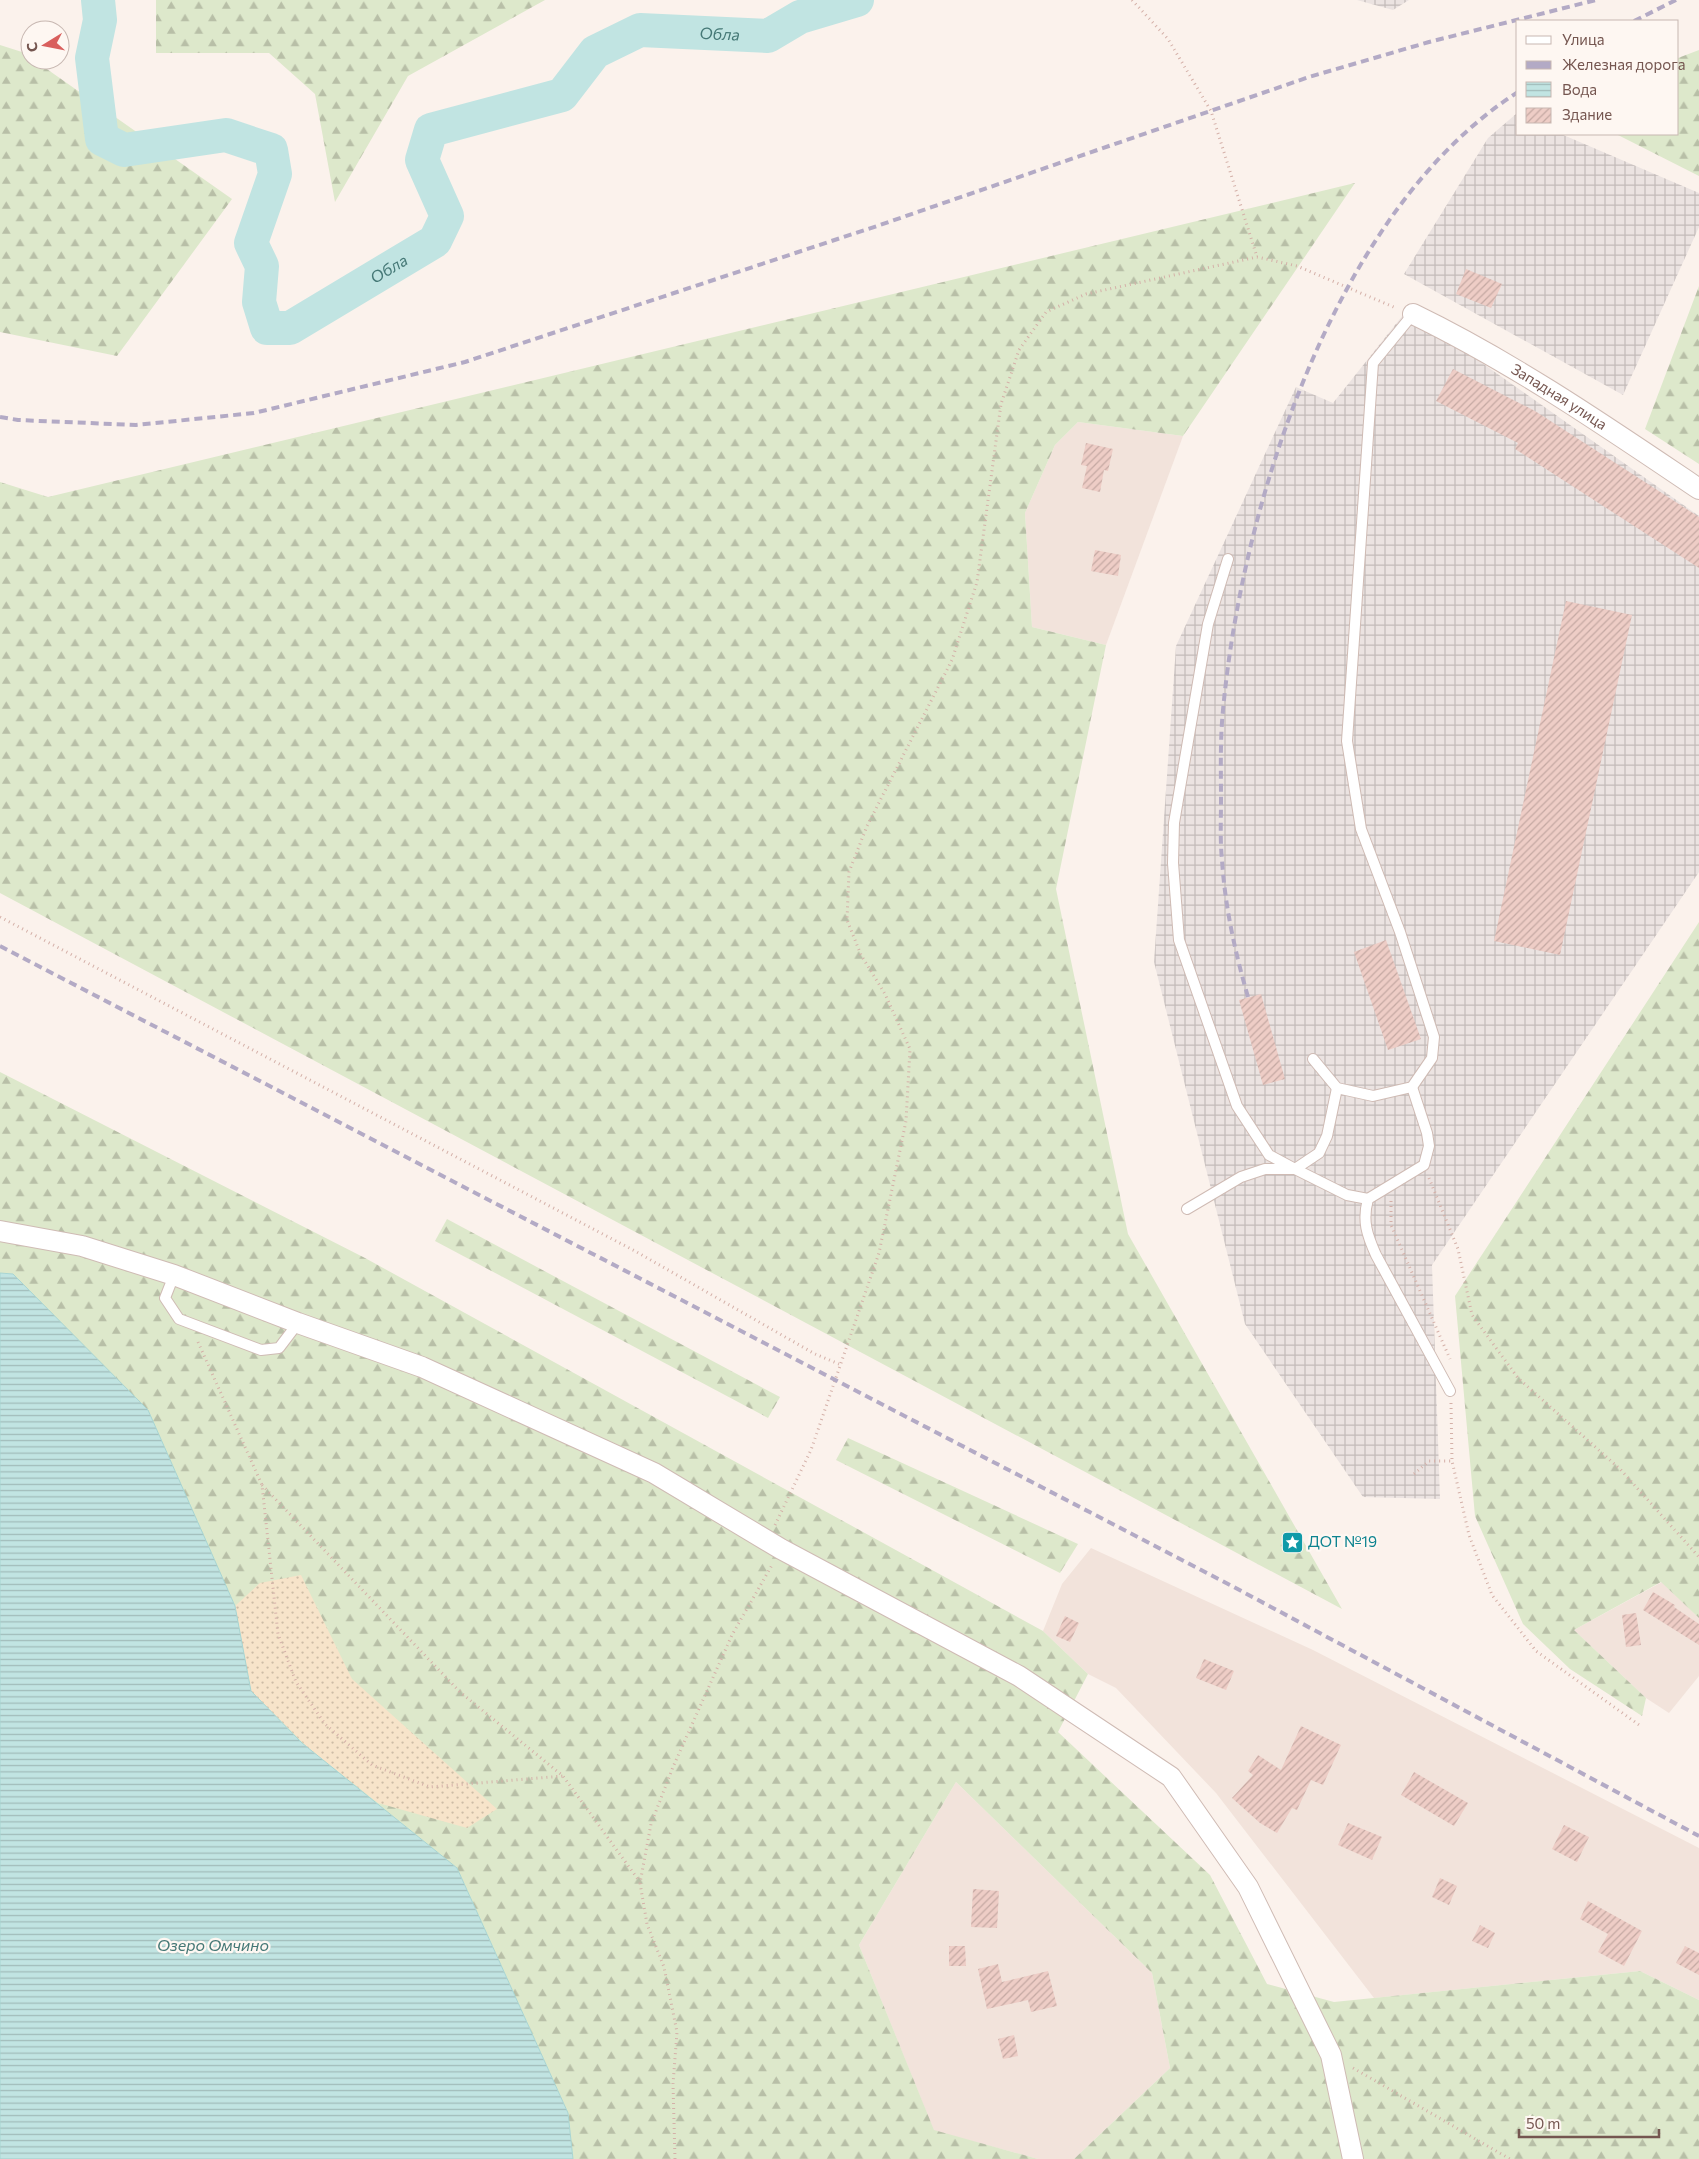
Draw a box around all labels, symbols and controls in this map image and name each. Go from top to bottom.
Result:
north arrow [20,20,70,70]
legend [1516,20,1679,135]
water label: Обла [699,23,740,44]
text: Улица [1562,30,1604,48]
text: С [23,41,41,54]
text: Железная дорога [1562,55,1686,73]
text: Вода [1562,80,1597,98]
text: Здание [1562,105,1612,123]
water label: Обла [366,250,411,287]
street label: Западная улица [1508,359,1611,433]
place icon: ДОТ №19 [1280,1530,1304,1554]
place label: ДОТ №19 [1308,1532,1377,1550]
water label: Озеро Омчино [157,1935,269,1954]
scale bar [1519,2106,1659,2138]
text: 50 m [1526,2114,1560,2132]

